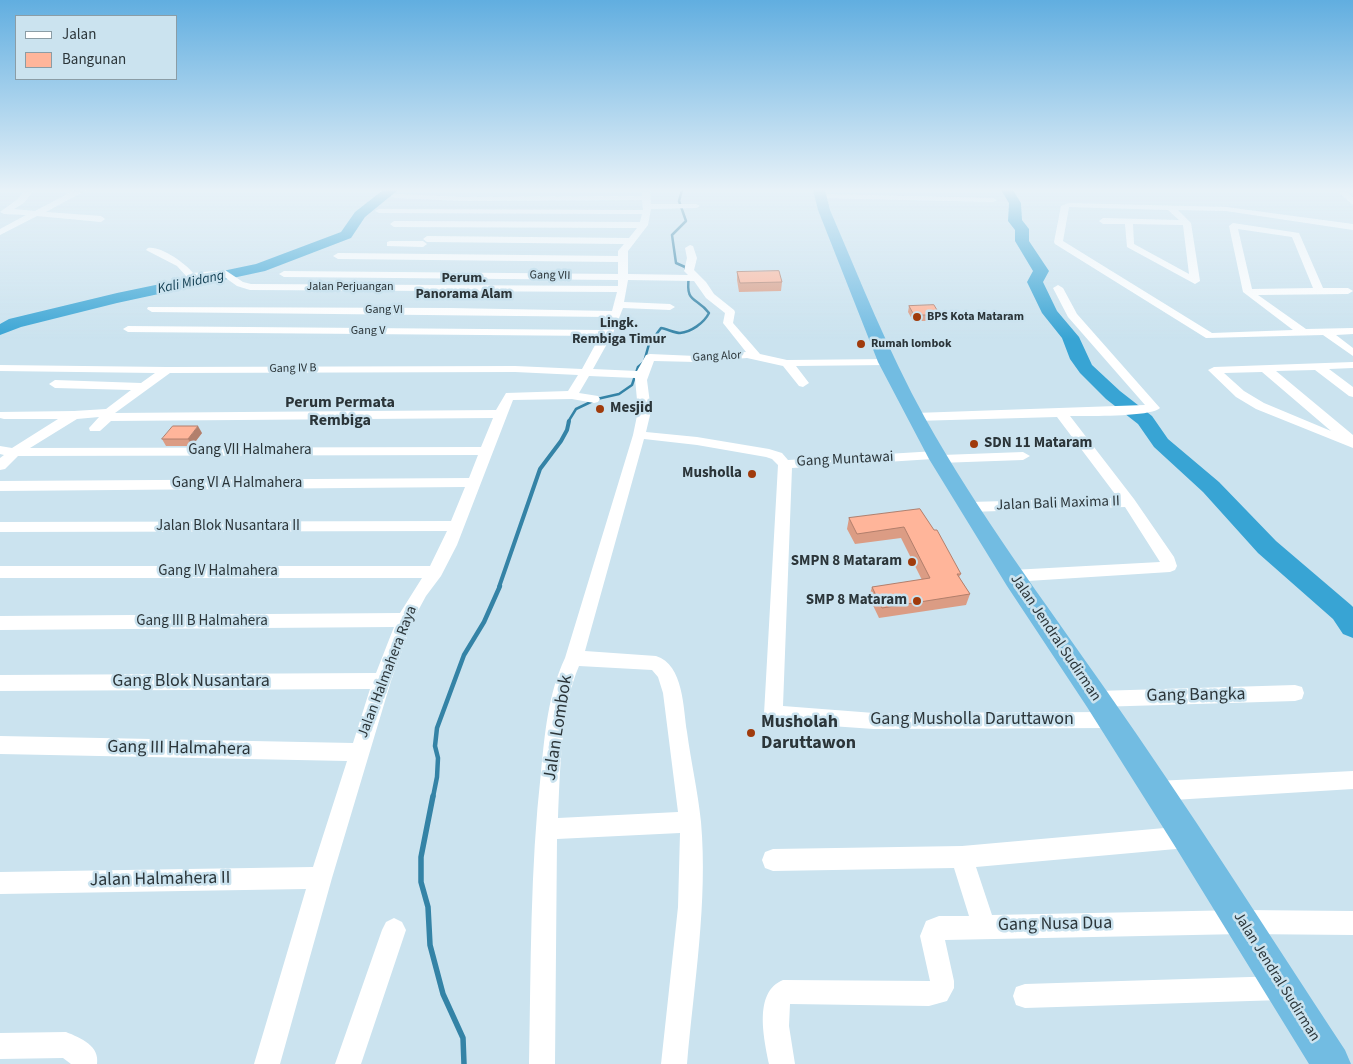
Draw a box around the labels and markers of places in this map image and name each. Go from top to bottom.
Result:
place label: BPS Kota Mataram [927,310,1024,324]
marker: BPS Kota Mataram [911,311,923,323]
place label: Rumah lombok [871,337,952,351]
marker: Rumah lombok [855,338,867,350]
place label: Mesjid [610,400,653,418]
marker: Mesjid [594,403,606,415]
place label: SDN 11 Mataram [984,435,1092,453]
marker: SDN 11 Mataram [968,438,980,450]
place label: Musholla [682,465,742,483]
marker: Musholla [746,468,758,480]
place label: SMPN 8 Mataram [791,553,902,571]
marker: SMPN 8 Mataram [906,556,918,568]
place label: SMP 8 Mataram [806,592,907,610]
marker: SMP 8 Mataram [911,595,923,607]
place label: Musholah Daruttawon [761,712,856,754]
marker: Musholah Daruttawon [745,727,757,739]

